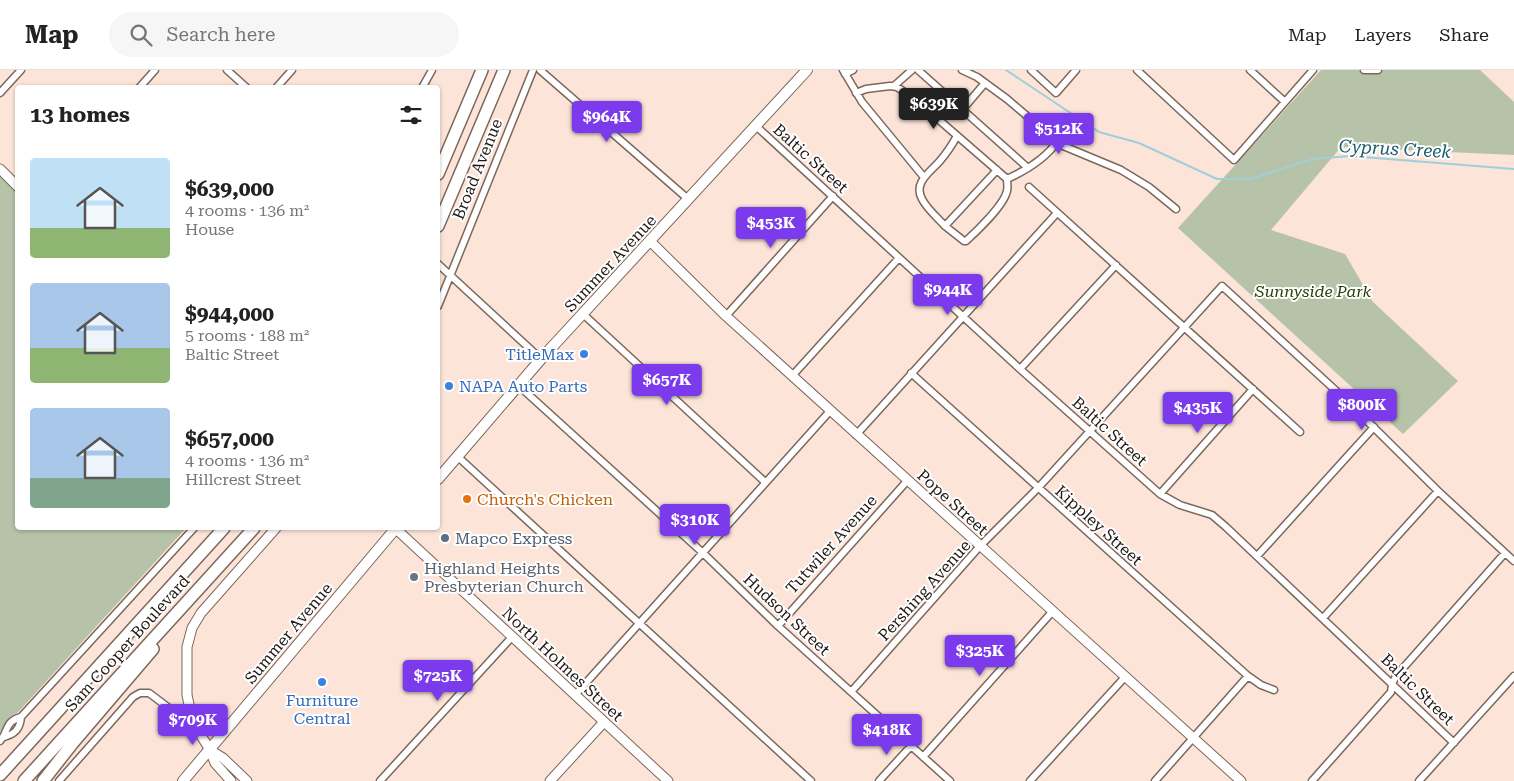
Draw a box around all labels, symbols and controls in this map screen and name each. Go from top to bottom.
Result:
search box [109,12,459,57]
text: Map [25,21,79,49]
icon: search [127,21,155,49]
text: Search here [167,23,275,46]
text: Map [1288,24,1327,45]
text: Layers [1355,24,1411,45]
text: Share [1439,24,1489,45]
pin: $639K [899,88,969,130]
text: $639K [910,94,958,113]
pin: $964K [572,100,642,143]
icon: filters [397,101,425,129]
text: 13 homes [30,103,130,127]
text: $964K [583,107,631,126]
pin: $512K [1024,112,1094,155]
street label: Broad Avenue [449,116,506,222]
text: $512K [1035,119,1083,138]
street label: Baltic Street [769,120,852,197]
water label: Cyprus Creek [1338,135,1452,162]
text: $639,000 [185,177,274,201]
icon: home [70,178,130,238]
text: 4 rooms · 136 m² [185,201,309,220]
pin: $453K [736,206,806,249]
street label: Summer Avenue [560,211,660,316]
text: $453K [747,213,795,232]
text: House [185,220,234,239]
pin: $944K [913,274,983,316]
text: $944K [924,280,972,299]
park label: Sunnyside Park [1254,282,1372,301]
text: $944,000 [185,302,274,326]
icon: home [70,303,130,363]
text: 5 rooms · 188 m² [185,326,309,345]
text: Baltic Street [185,345,279,364]
place label: TitleMax [505,345,575,364]
marker: TitleMax [578,348,590,360]
pin: $657K [632,364,702,406]
text: $657K [643,370,691,389]
place label: NAPA Auto Parts [459,377,588,396]
marker: NAPA Auto Parts [443,380,455,392]
pin: $800K [1327,388,1397,431]
pin: $435K [1163,392,1233,434]
street label: Baltic Street [1068,393,1151,470]
text: $800K [1338,395,1386,414]
text: $435K [1174,398,1222,417]
text: $657,000 [185,427,274,451]
icon: home [70,428,130,488]
text: 4 rooms · 136 m² [185,451,309,470]
street label: Pope Street [913,466,992,539]
text: Hillcrest Street [185,470,301,489]
street label: Kippley Street [1051,481,1146,569]
place label: Church's Chicken [477,490,613,509]
street label: Tutwiler Avenue [782,491,881,598]
marker: Church's Chicken [461,493,473,505]
pin: $310K [660,504,730,546]
text: $310K [671,510,719,529]
place label: Mapco Express [455,529,573,548]
marker: Mapco Express [439,532,451,544]
street label: Pershing Avenue [874,536,975,645]
place label: Highland Heights Presbyterian Church [424,559,584,596]
street label: Hudson Street [740,570,834,659]
street label: Sam Cooper Boulevard [61,571,194,715]
marker: Highland Heights Presbyterian Church [408,571,420,583]
street label: Summer Avenue [241,579,336,688]
street label: North Holmes Street [498,603,627,725]
pin: $325K [945,634,1015,677]
text: $325K [956,641,1004,660]
street label: Baltic Street [1377,650,1458,729]
pin: $725K [403,660,473,702]
text: $725K [414,666,462,685]
marker: Furniture Central [316,676,328,688]
place label: Furniture Central [286,691,359,728]
pin: $709K [158,704,228,746]
text: $709K [169,710,217,729]
pin: $418K [852,714,922,756]
text: $418K [863,720,911,739]

